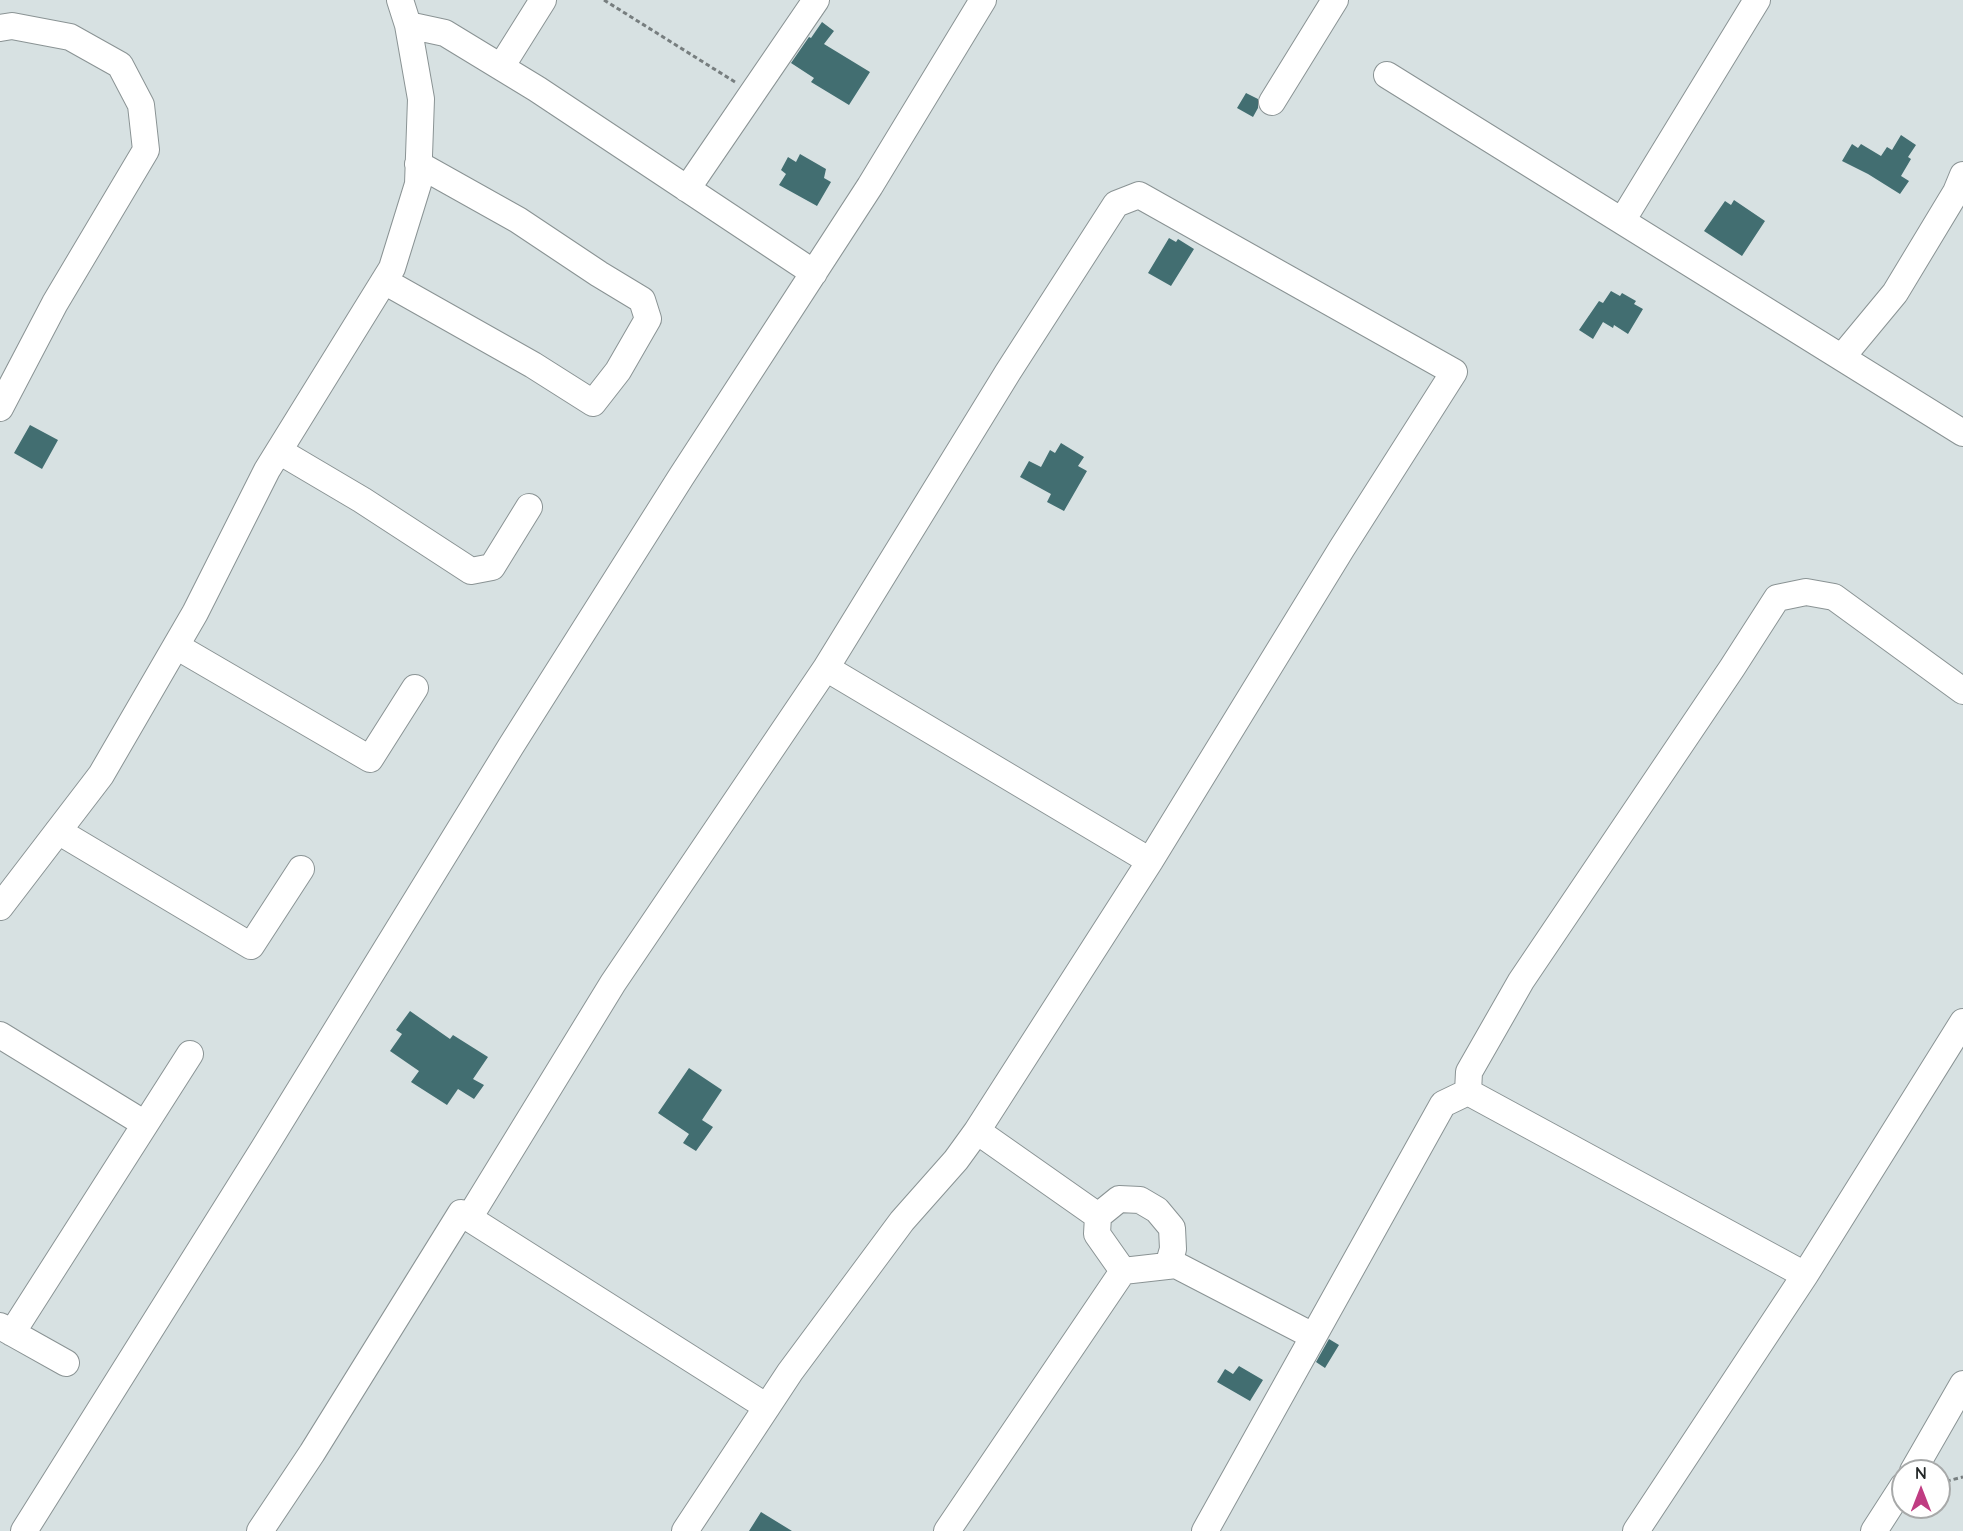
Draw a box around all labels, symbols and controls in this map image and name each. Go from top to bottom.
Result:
north arrow [1891,1459,1951,1519]
text: N [1915,1463,1927,1483]

